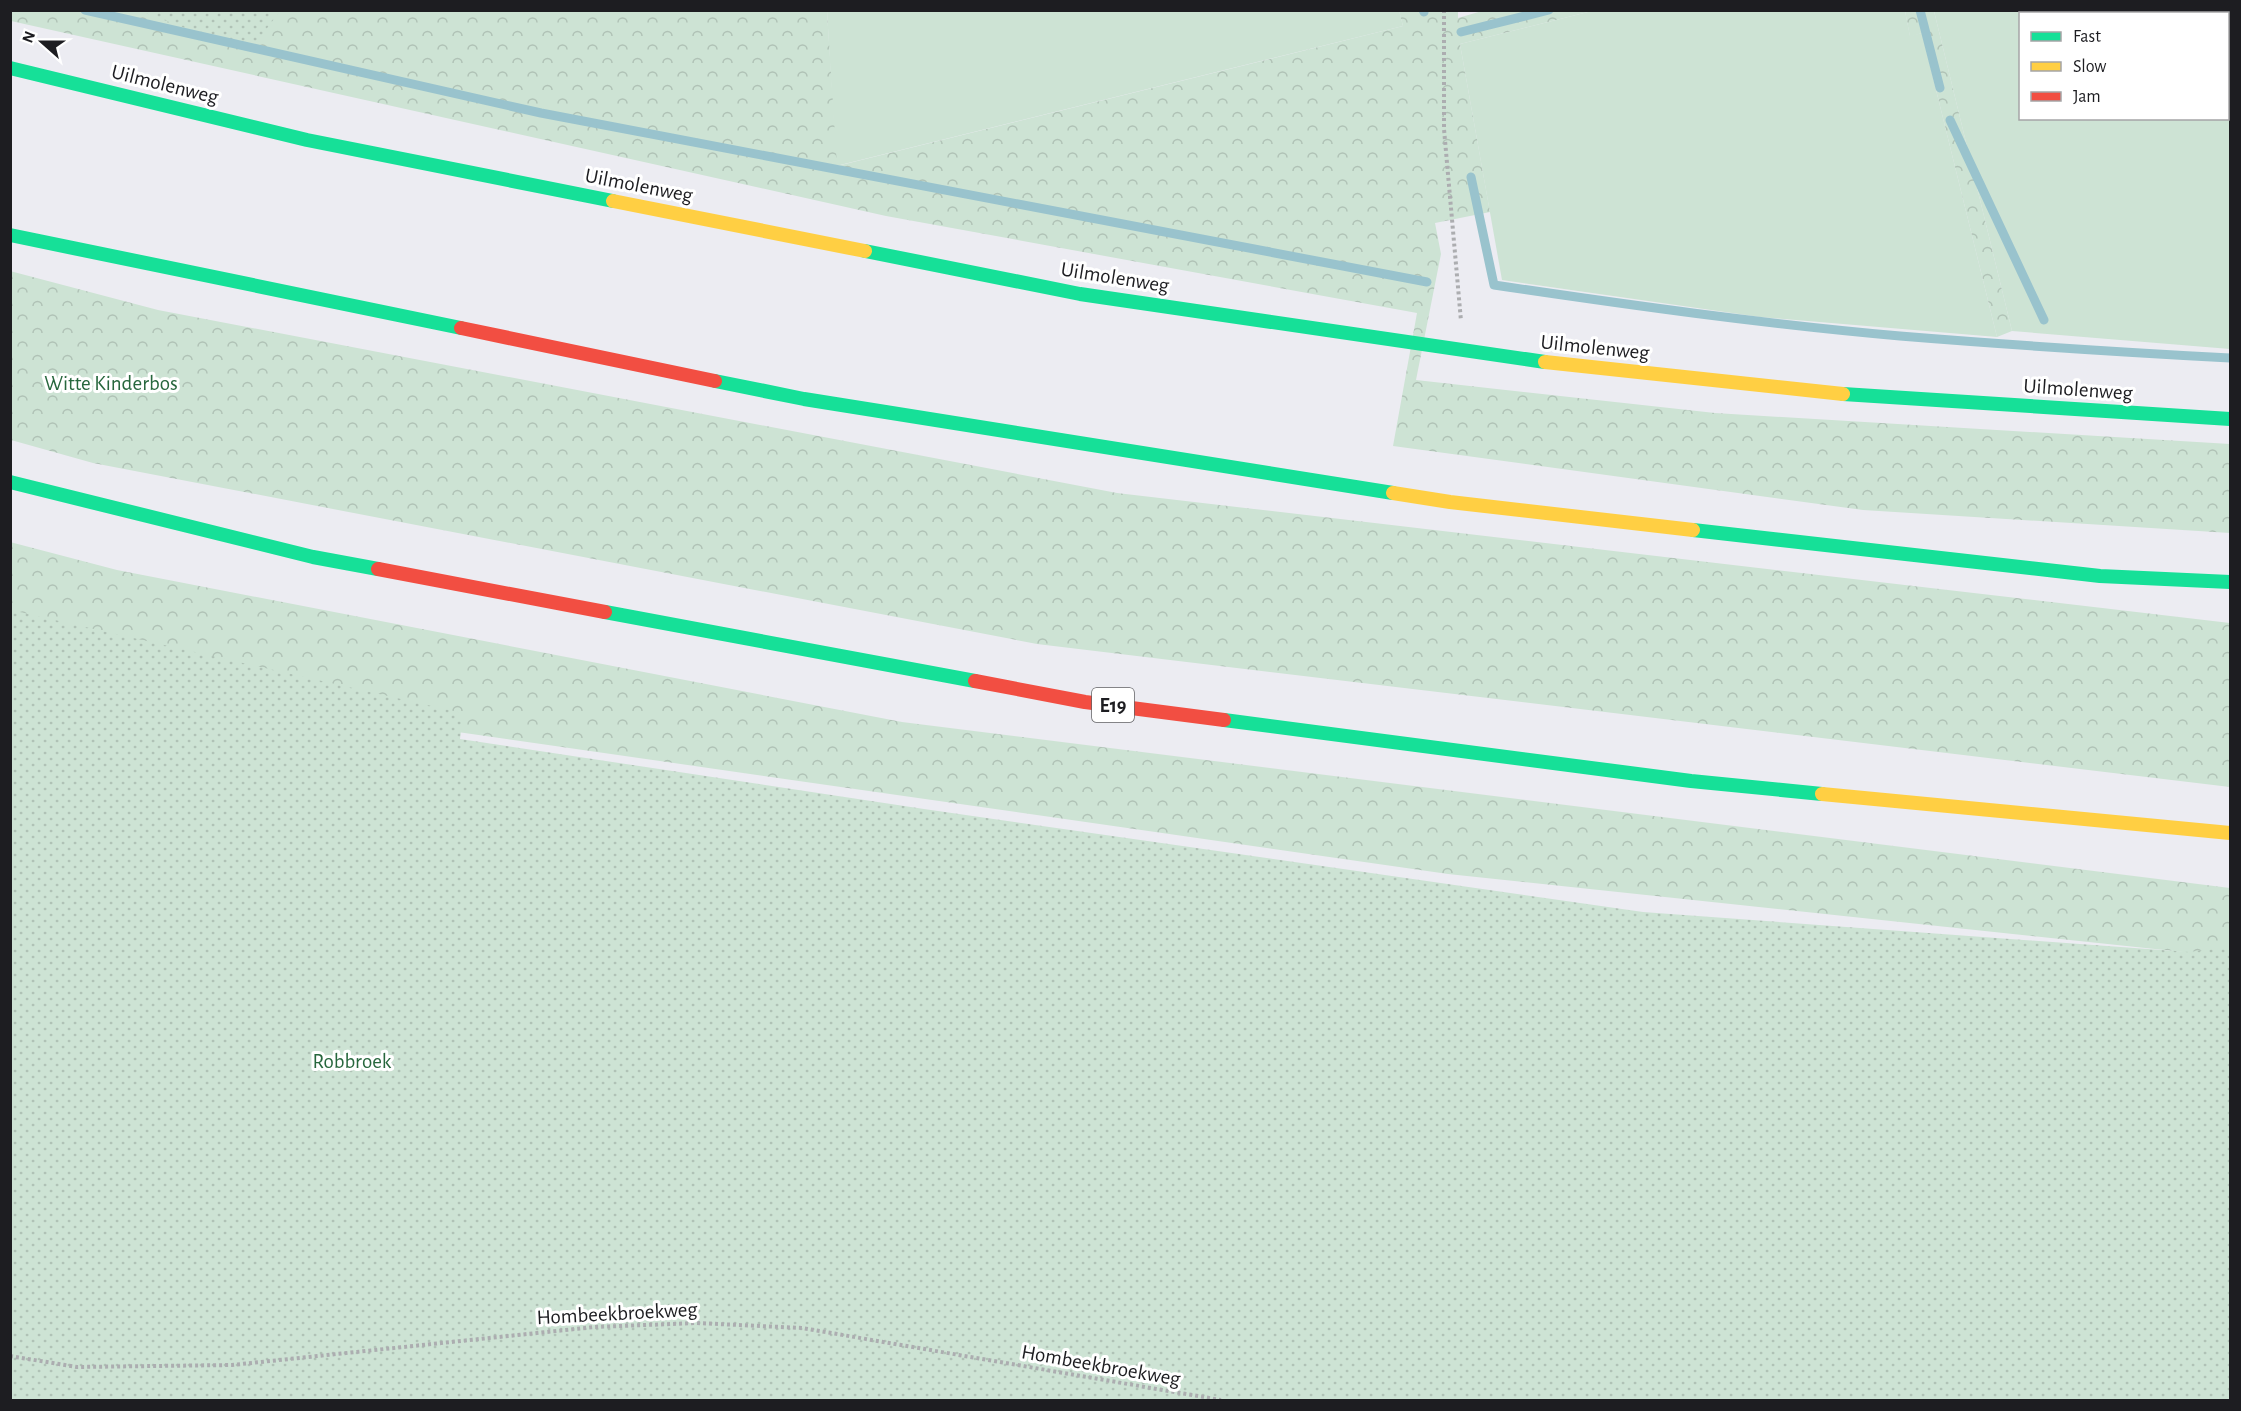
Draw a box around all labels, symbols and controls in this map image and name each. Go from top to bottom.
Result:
north arrow [12,12,72,72]
legend [2019,12,2229,120]
text: Fast [2073,28,2101,46]
text: N [19,29,38,45]
text: Slow [2073,58,2106,76]
street label: Uilmolenweg [109,61,221,108]
text: Jam [2073,88,2101,106]
street label: Uilmolenweg [583,165,695,206]
street label: Uilmolenweg [1059,259,1171,297]
street label: Uilmolenweg [1539,331,1651,364]
park label: Witte Kinderbos [44,373,178,394]
street label: Uilmolenweg [2023,375,2134,404]
road number: E19 [1092,688,1134,722]
park label: Robbroek [313,1051,392,1072]
street label: Hombeekbroekweg [536,1299,699,1328]
street label: Hombeekbroekweg [1020,1341,1183,1390]

